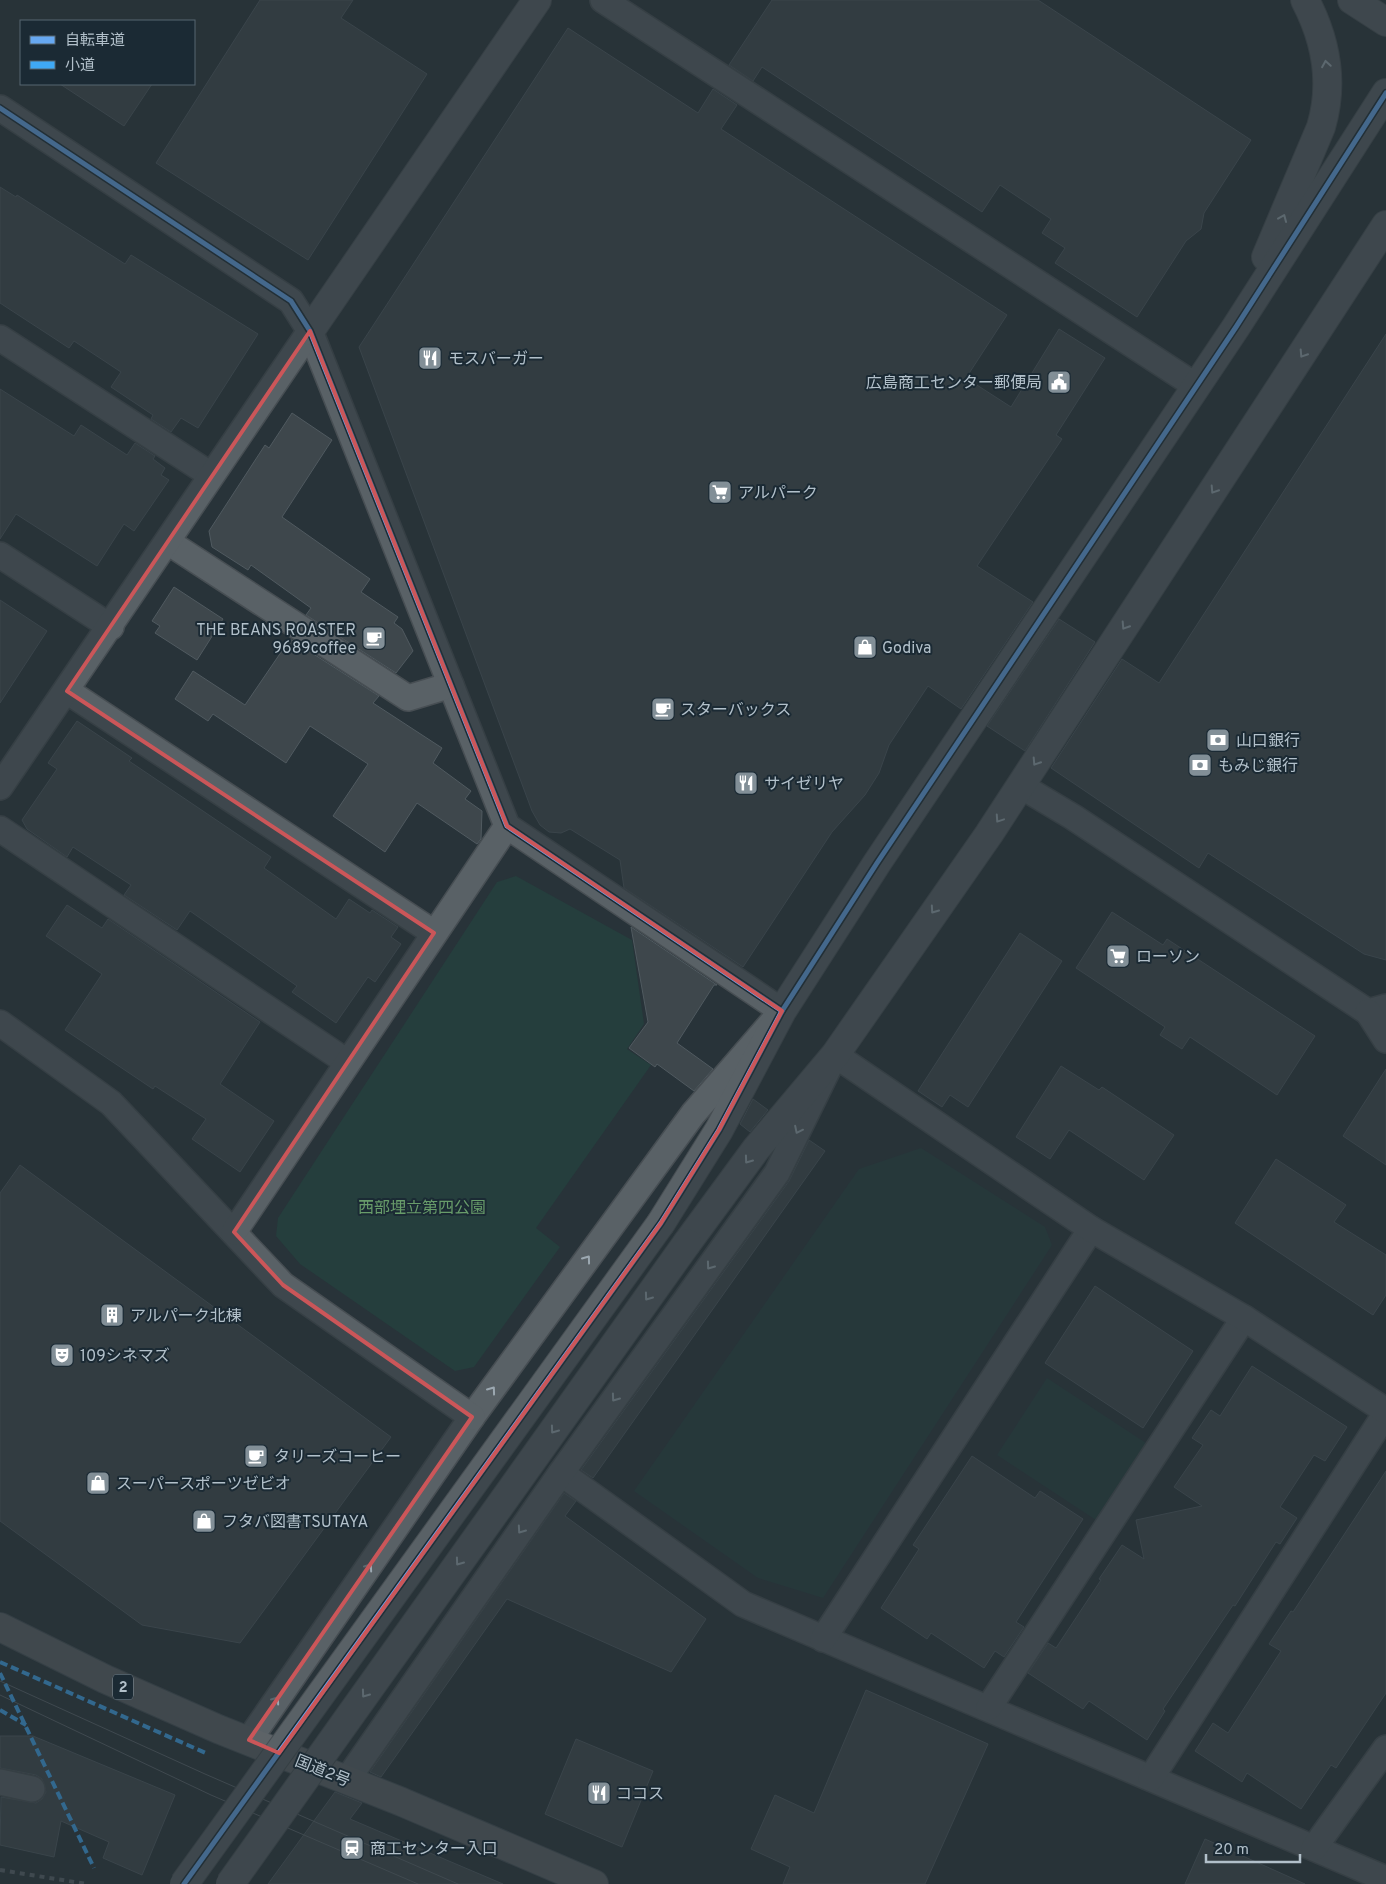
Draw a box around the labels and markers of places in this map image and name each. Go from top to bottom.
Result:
restaurant icon: モスバーガー [417,345,443,371]
place label: モスバーガー [448,350,544,370]
public building icon: 広島商工センター郵便局 [1046,369,1072,395]
place label: 広島商工センター郵便局 [866,374,1042,394]
supermarket icon: アルパーク [707,479,733,505]
place label: アルパーク [738,484,818,504]
place label: THE BEANS ROASTER 9689coffee [196,621,356,659]
cafe icon: THE BEANS ROASTER 9689coffee [361,625,387,651]
shop icon: Godiva [852,634,878,660]
place label: Godiva [882,639,932,659]
cafe icon: スターバックス [650,696,676,722]
place label: スターバックス [680,701,791,721]
bank icon: 山口銀行 [1205,727,1231,753]
place label: 山口銀行 [1236,732,1300,752]
bank icon: もみじ銀行 [1187,752,1213,778]
place label: もみじ銀行 [1218,757,1298,777]
restaurant icon: サイゼリヤ [733,770,759,796]
place label: サイゼリヤ [764,775,844,795]
supermarket icon: ローソン [1105,943,1131,969]
place label: ローソン [1136,948,1200,968]
building icon: アルパーク北棟 [99,1302,125,1328]
place label: アルパーク北棟 [130,1307,242,1327]
theatre icon: 109シネマズ [49,1342,75,1368]
place label: 109シネマズ [80,1347,170,1367]
cafe icon: タリーズコーヒー [243,1443,269,1469]
place label: タリーズコーヒー [274,1448,401,1468]
shop icon: スーパースポーツゼビオ [85,1470,111,1496]
place label: スーパースポーツゼビオ [116,1475,291,1495]
shop icon: フタバ図書TSUTAYA [191,1508,217,1534]
place label: フタバ図書TSUTAYA [222,1513,369,1533]
restaurant icon: ココス [586,1780,612,1806]
place label: ココス [616,1785,664,1805]
station icon: 商工センター入口 [339,1835,365,1861]
place label: 商工センター入口 [370,1840,498,1860]

